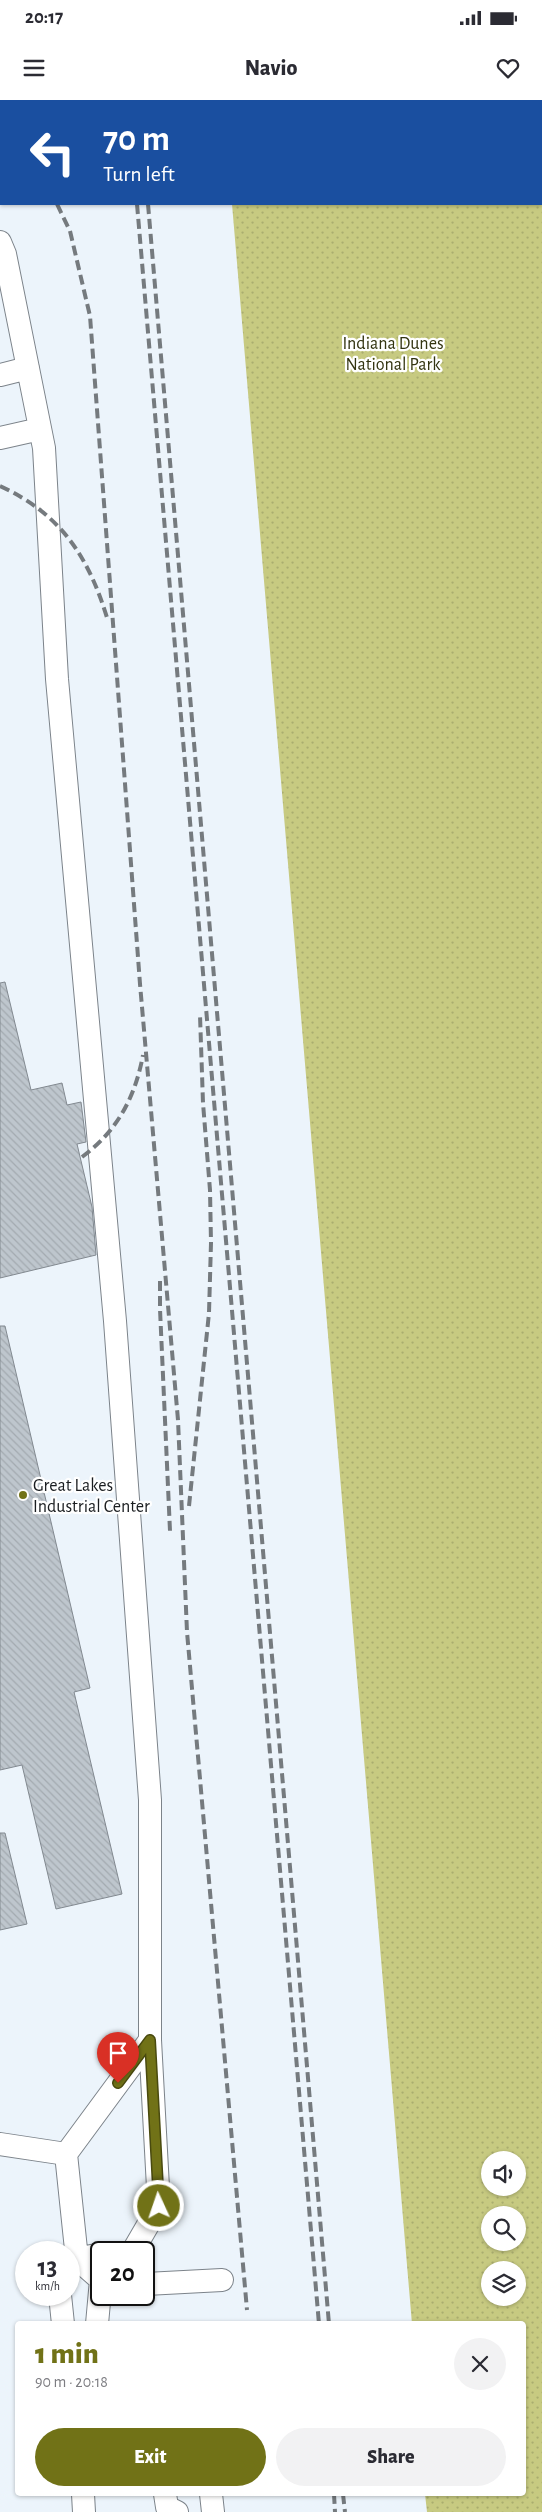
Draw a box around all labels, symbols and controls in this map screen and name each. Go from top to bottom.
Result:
text: 20:17 [25,8,63,27]
icon: menu [20,54,48,82]
icon: heart [494,54,522,82]
text: Navio [245,57,297,79]
icon: left [20,120,85,185]
text: 70 m [103,122,170,157]
text: Turn left [103,163,175,185]
park label: Indiana Dunes National Park [342,335,444,374]
place label: Great Lakes Industrial Center [33,1477,150,1516]
marker: Great Lakes Industrial Center [17,1489,29,1501]
pin [97,2032,139,2083]
icon: arrive [104,2039,132,2067]
map controls [481,2151,526,2306]
button: sound [481,2151,526,2196]
position arrow [132,2179,184,2231]
button: search [481,2206,526,2251]
speed limit sign: 20 [90,2241,155,2306]
text: 13 [38,2255,57,2280]
button: layers [481,2261,526,2306]
text: km/h [35,2280,60,2292]
button: close [454,2338,506,2390]
text: 1 min [35,2339,99,2369]
text: 90 m · 20:18 [35,2374,108,2390]
button: Exit [35,2428,266,2486]
button: Share [276,2428,506,2486]

